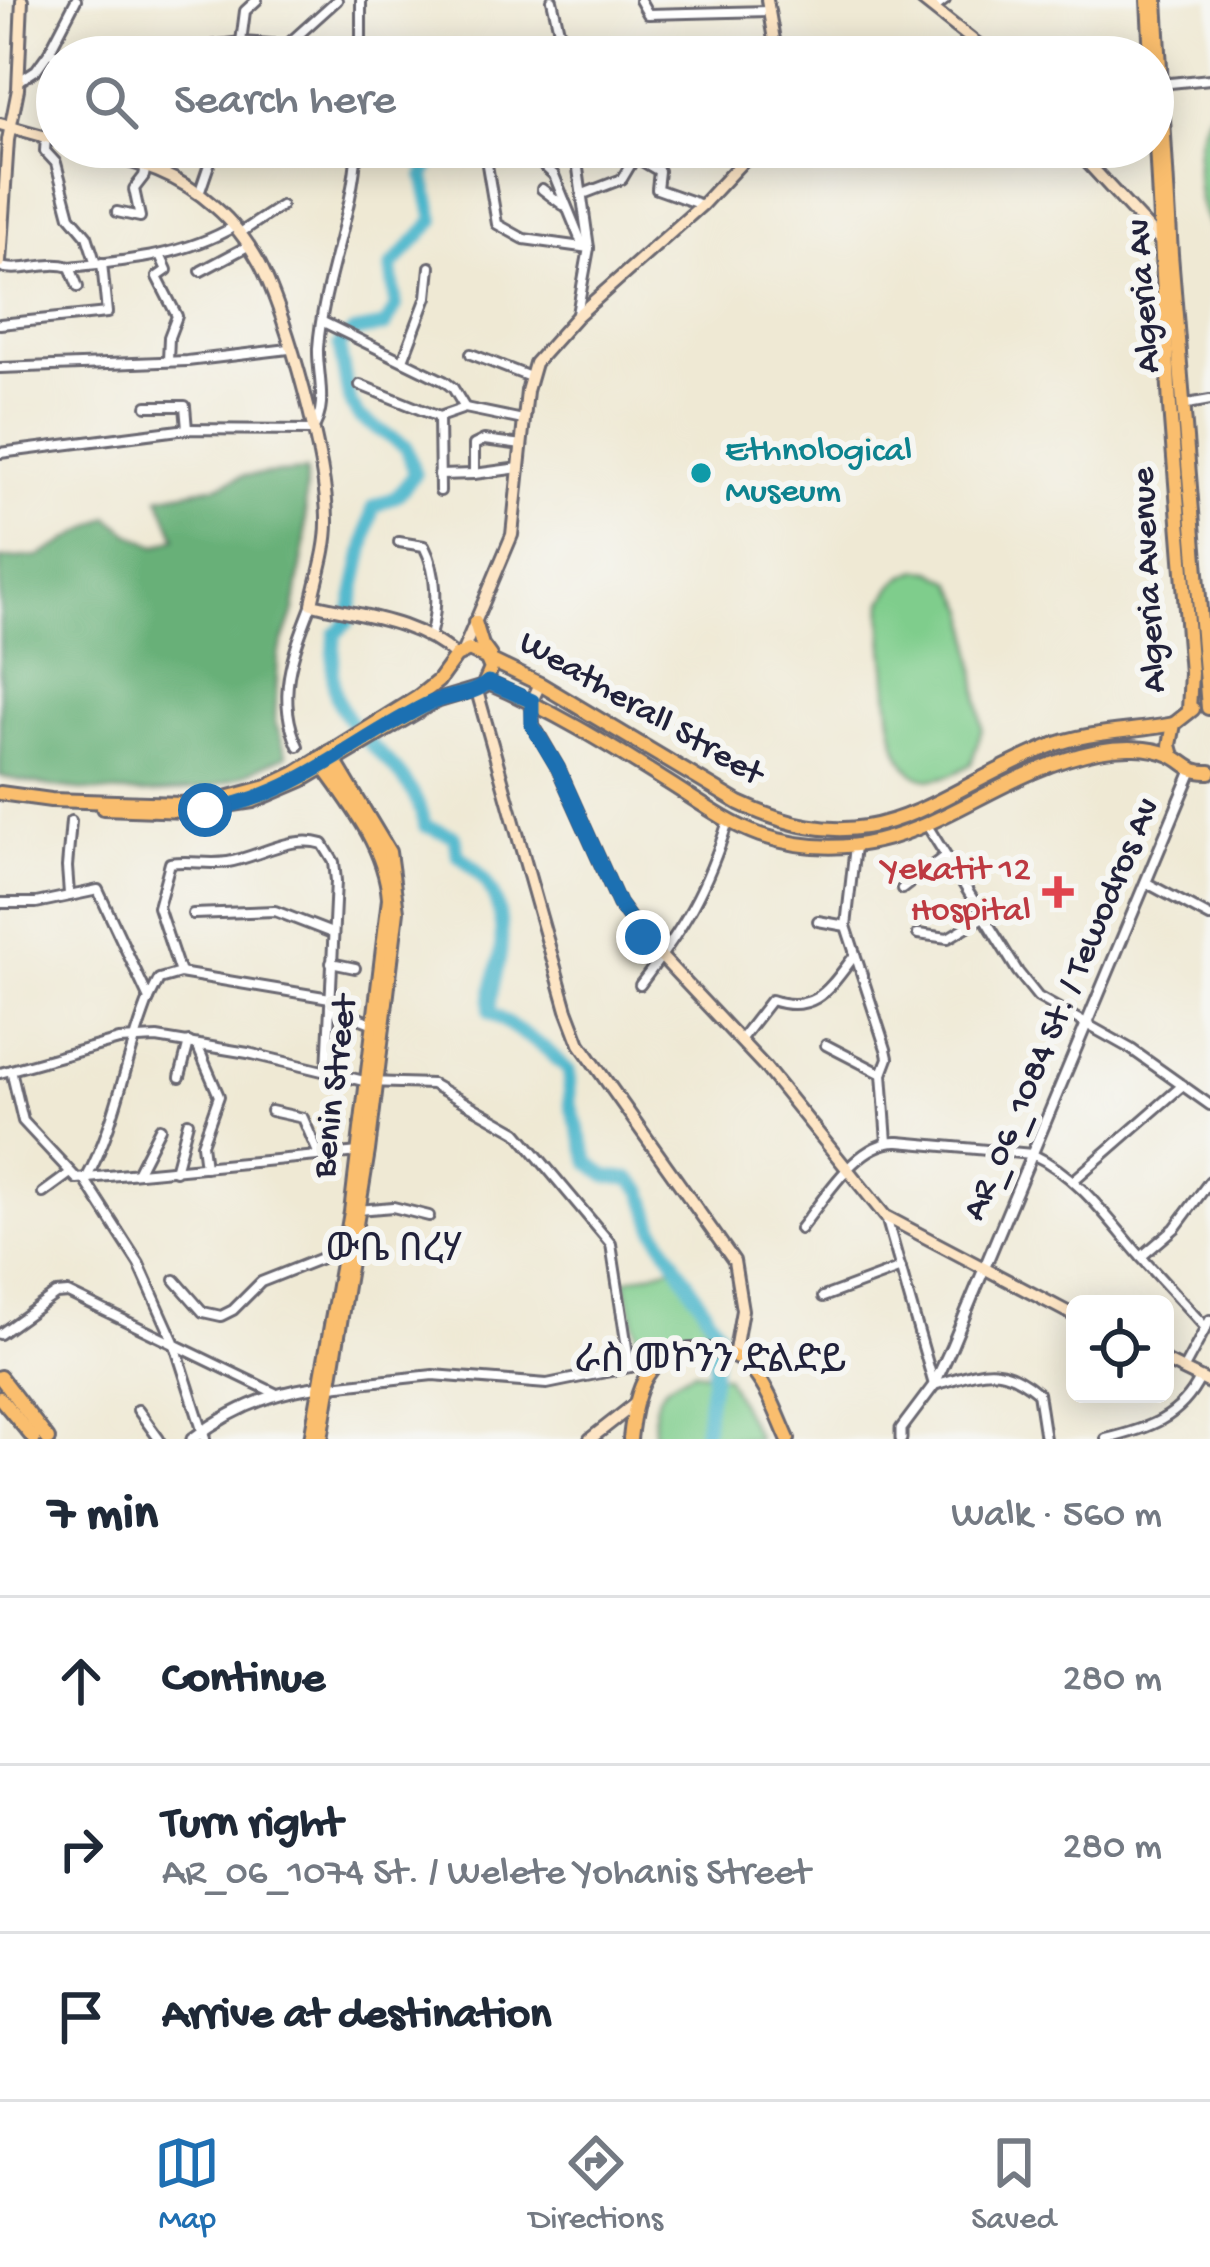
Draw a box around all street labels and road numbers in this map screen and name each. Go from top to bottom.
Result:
street label: Algeria Av [1119,217,1173,375]
street label: Algeria Avenue [1124,466,1178,694]
street label: Weatherall Street [510,623,773,799]
street label: AR_06_1084 St. / Tewodros Av [954,792,1172,1228]
street label: Benin Street [304,990,370,1182]

